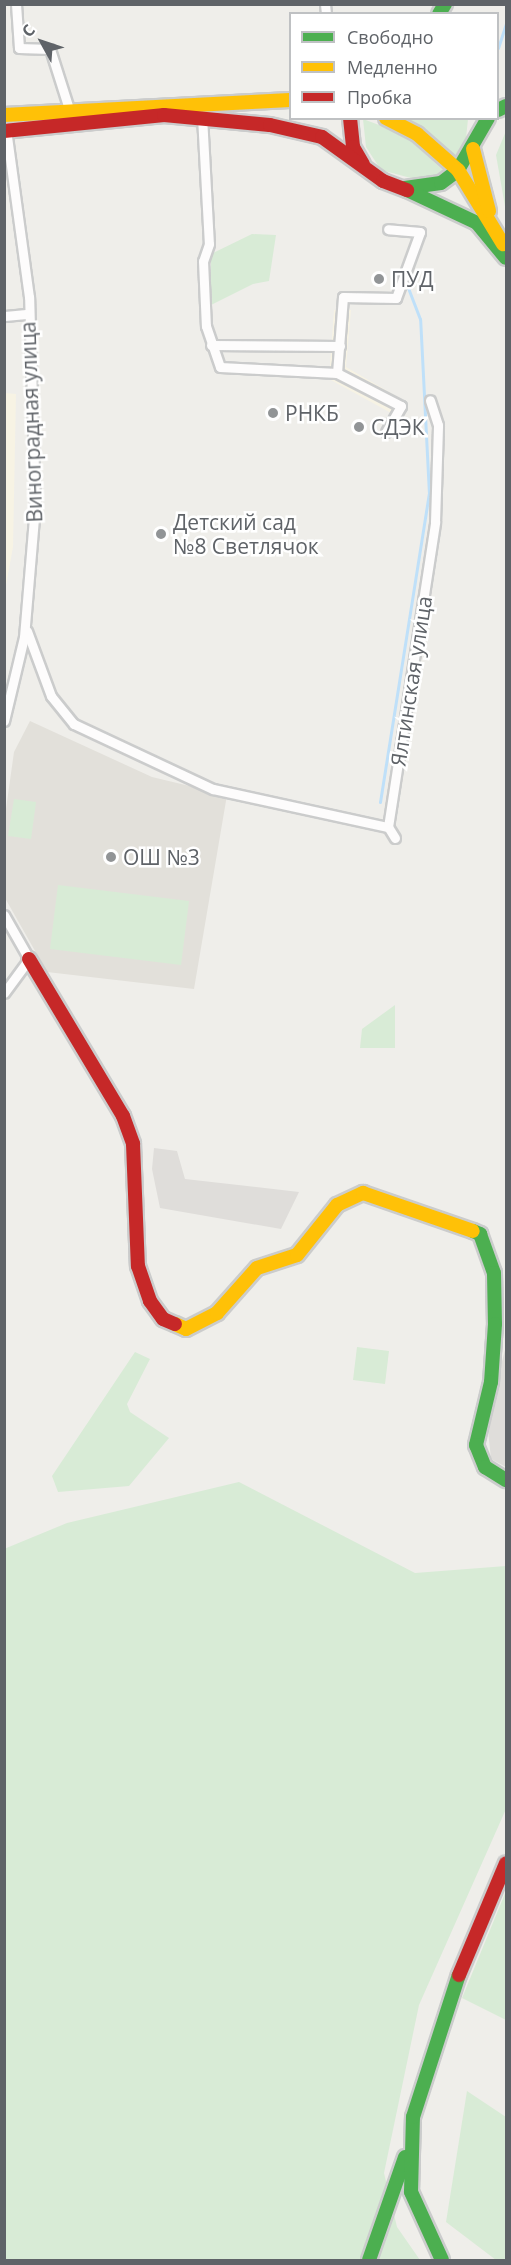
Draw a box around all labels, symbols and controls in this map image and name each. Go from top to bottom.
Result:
north arrow [12,12,72,72]
legend [289,12,499,120]
text: С [17,19,40,41]
text: Свободно [347,25,434,49]
text: Медленно [347,55,438,79]
text: Пробка [347,85,412,109]
place label: ПУД [391,266,434,292]
marker: ПУД [372,272,386,286]
street label: Виноградная улица [15,321,47,523]
place label: РНКБ [285,400,339,426]
marker: РНКБ [266,406,280,420]
place label: СДЭК [371,414,425,440]
marker: СДЭК [352,420,366,434]
place label: Детский сад №8 Светлячок [173,509,319,559]
marker: Детский сад №8 Светлячок [154,527,168,541]
street label: Ялтинская улица [385,594,437,768]
place label: ОШ №3 [123,844,200,870]
marker: ОШ №3 [104,850,118,864]

